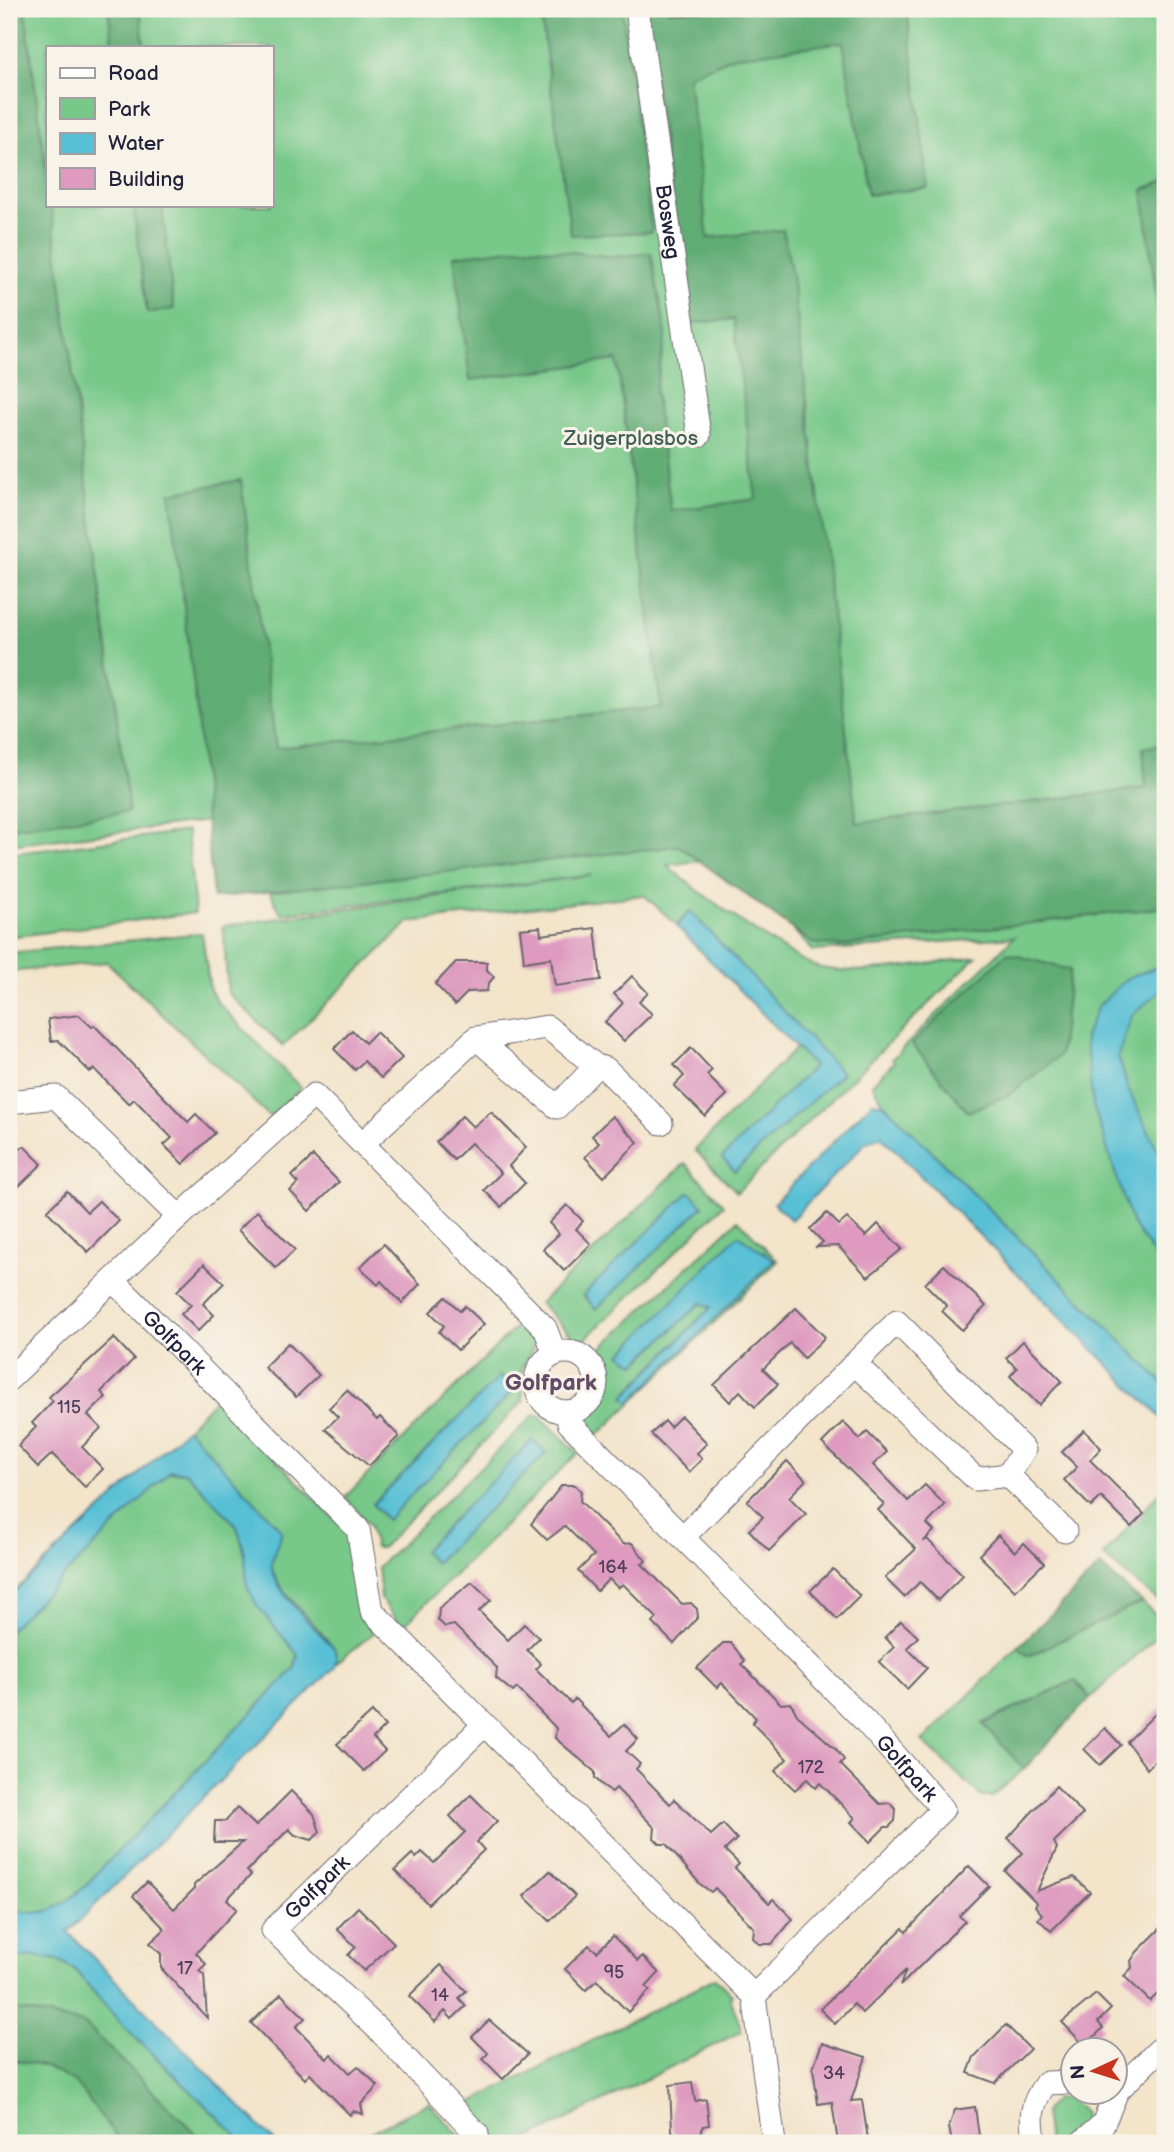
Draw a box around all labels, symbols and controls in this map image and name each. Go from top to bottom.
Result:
legend [46,46,273,206]
text: Road [108,61,159,86]
text: Park [108,97,151,122]
text: Water [108,131,164,156]
text: Building [108,167,184,192]
street label: Bosweg [650,183,686,261]
park label: Zuigerplasbos [563,426,698,451]
street label: Golfpark [137,1305,212,1380]
district label: Golfpark [505,1369,597,1397]
house number: 115 [57,1397,81,1418]
house number: 164 [599,1557,627,1578]
street label: Golfpark [871,1730,943,1807]
house number: 172 [798,1757,825,1778]
street label: Golfpark [279,1850,355,1924]
house number: 17 [177,1958,193,1979]
house number: 95 [604,1962,624,1983]
house number: 14 [431,1985,449,2006]
north arrow [1058,2036,1128,2106]
house number: 34 [823,2063,845,2084]
text: N [1067,2064,1091,2080]

